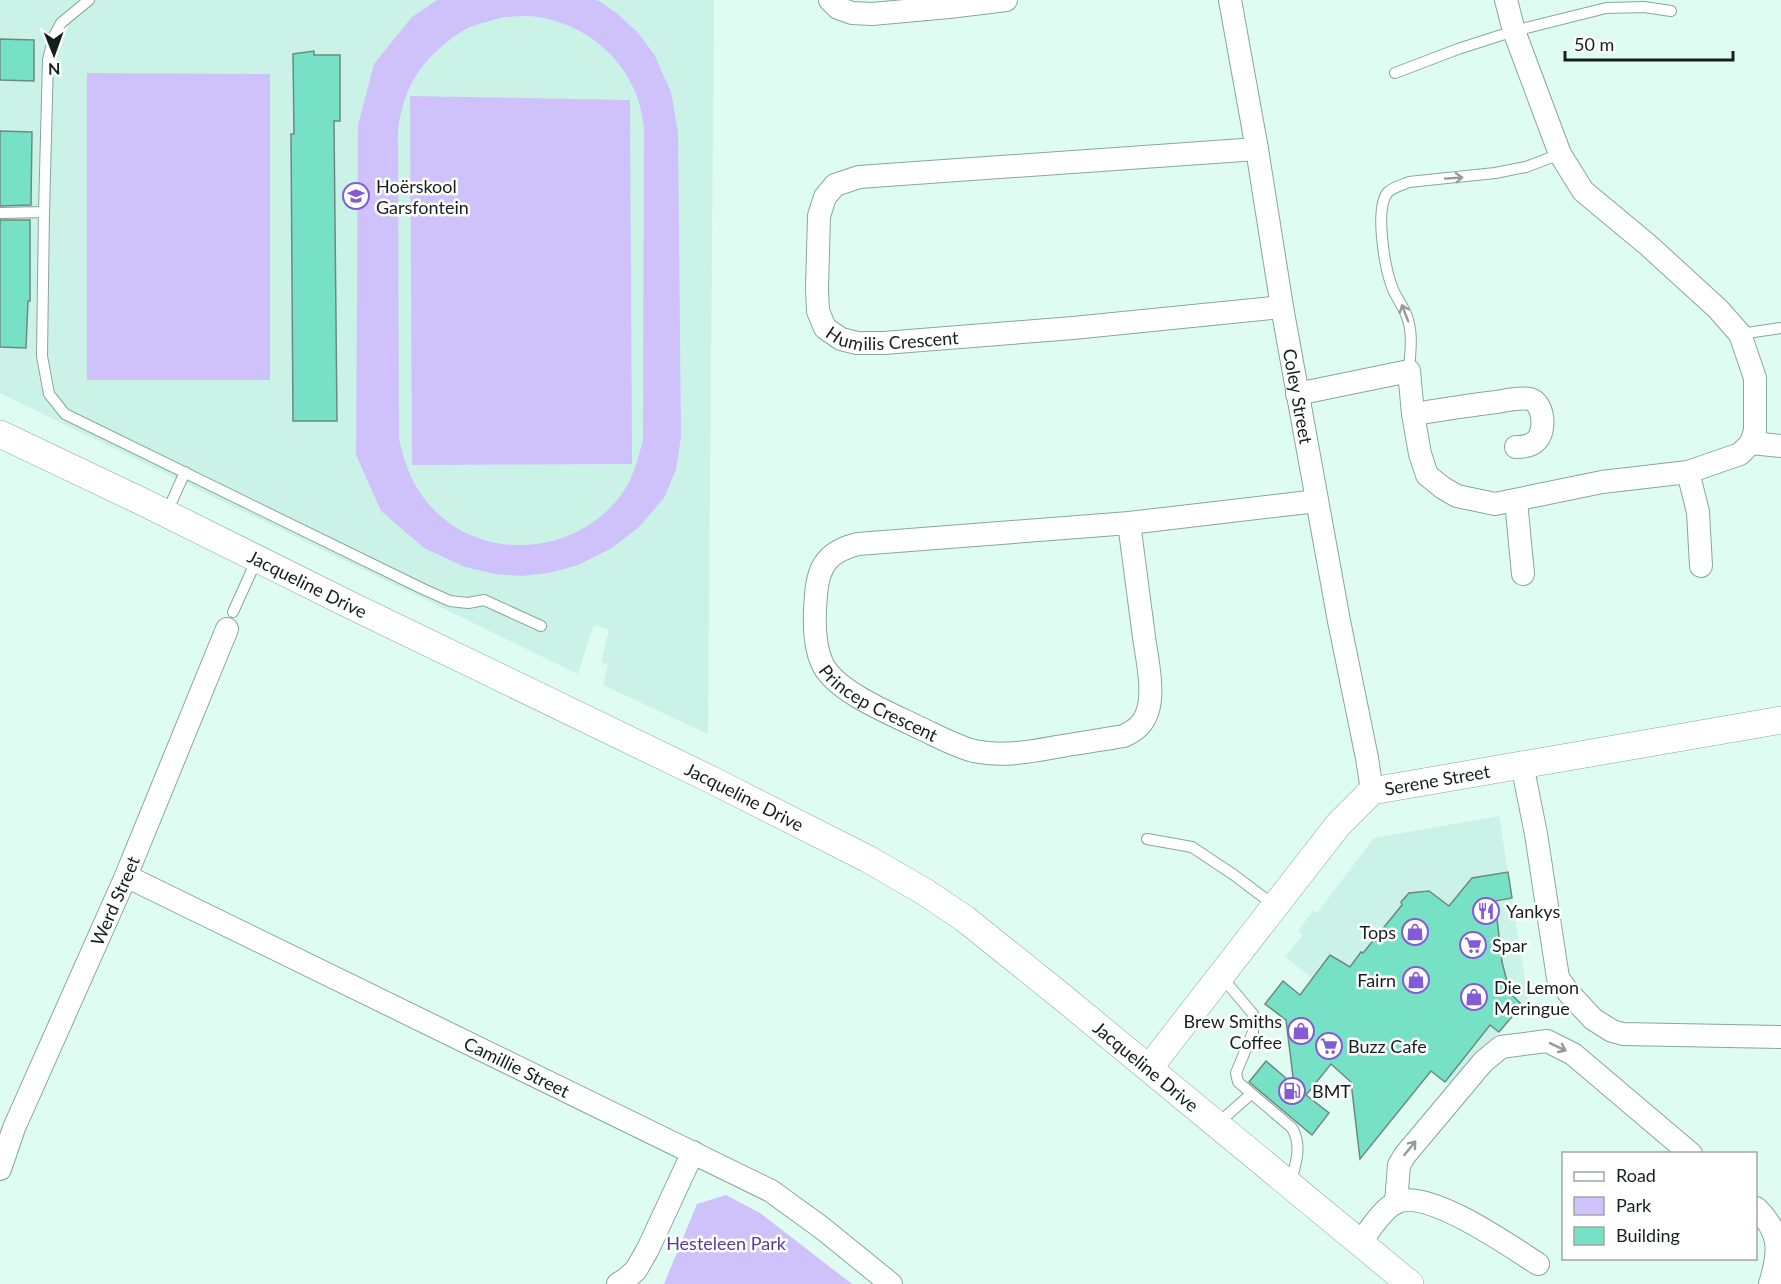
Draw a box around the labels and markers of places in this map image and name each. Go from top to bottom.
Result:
place label: Hoërskool Garsfontein [376,175,469,218]
school or university icon: Hoërskool Garsfontein [341,181,371,211]
restaurant icon: Yankys [1471,896,1501,926]
place label: Yankys [1506,900,1560,922]
shop icon: Tops [1400,917,1430,947]
place label: Tops [1359,921,1396,943]
supermarket icon: Spar [1458,930,1488,960]
place label: Spar [1492,934,1528,956]
shop icon: Fairn [1401,965,1431,995]
place label: Fairn [1357,969,1396,991]
place label: Die Lemon Meringue [1494,976,1579,1019]
shop icon: Die Lemon Meringue [1459,982,1489,1012]
place label: Brew Smiths Coffee [1184,1010,1282,1053]
shop icon: Brew Smiths Coffee [1286,1016,1316,1046]
supermarket icon: Buzz Cafe [1314,1031,1344,1061]
place label: Buzz Cafe [1348,1035,1427,1057]
fuel station icon: BMT [1277,1076,1307,1106]
place label: BMT [1312,1080,1351,1102]

